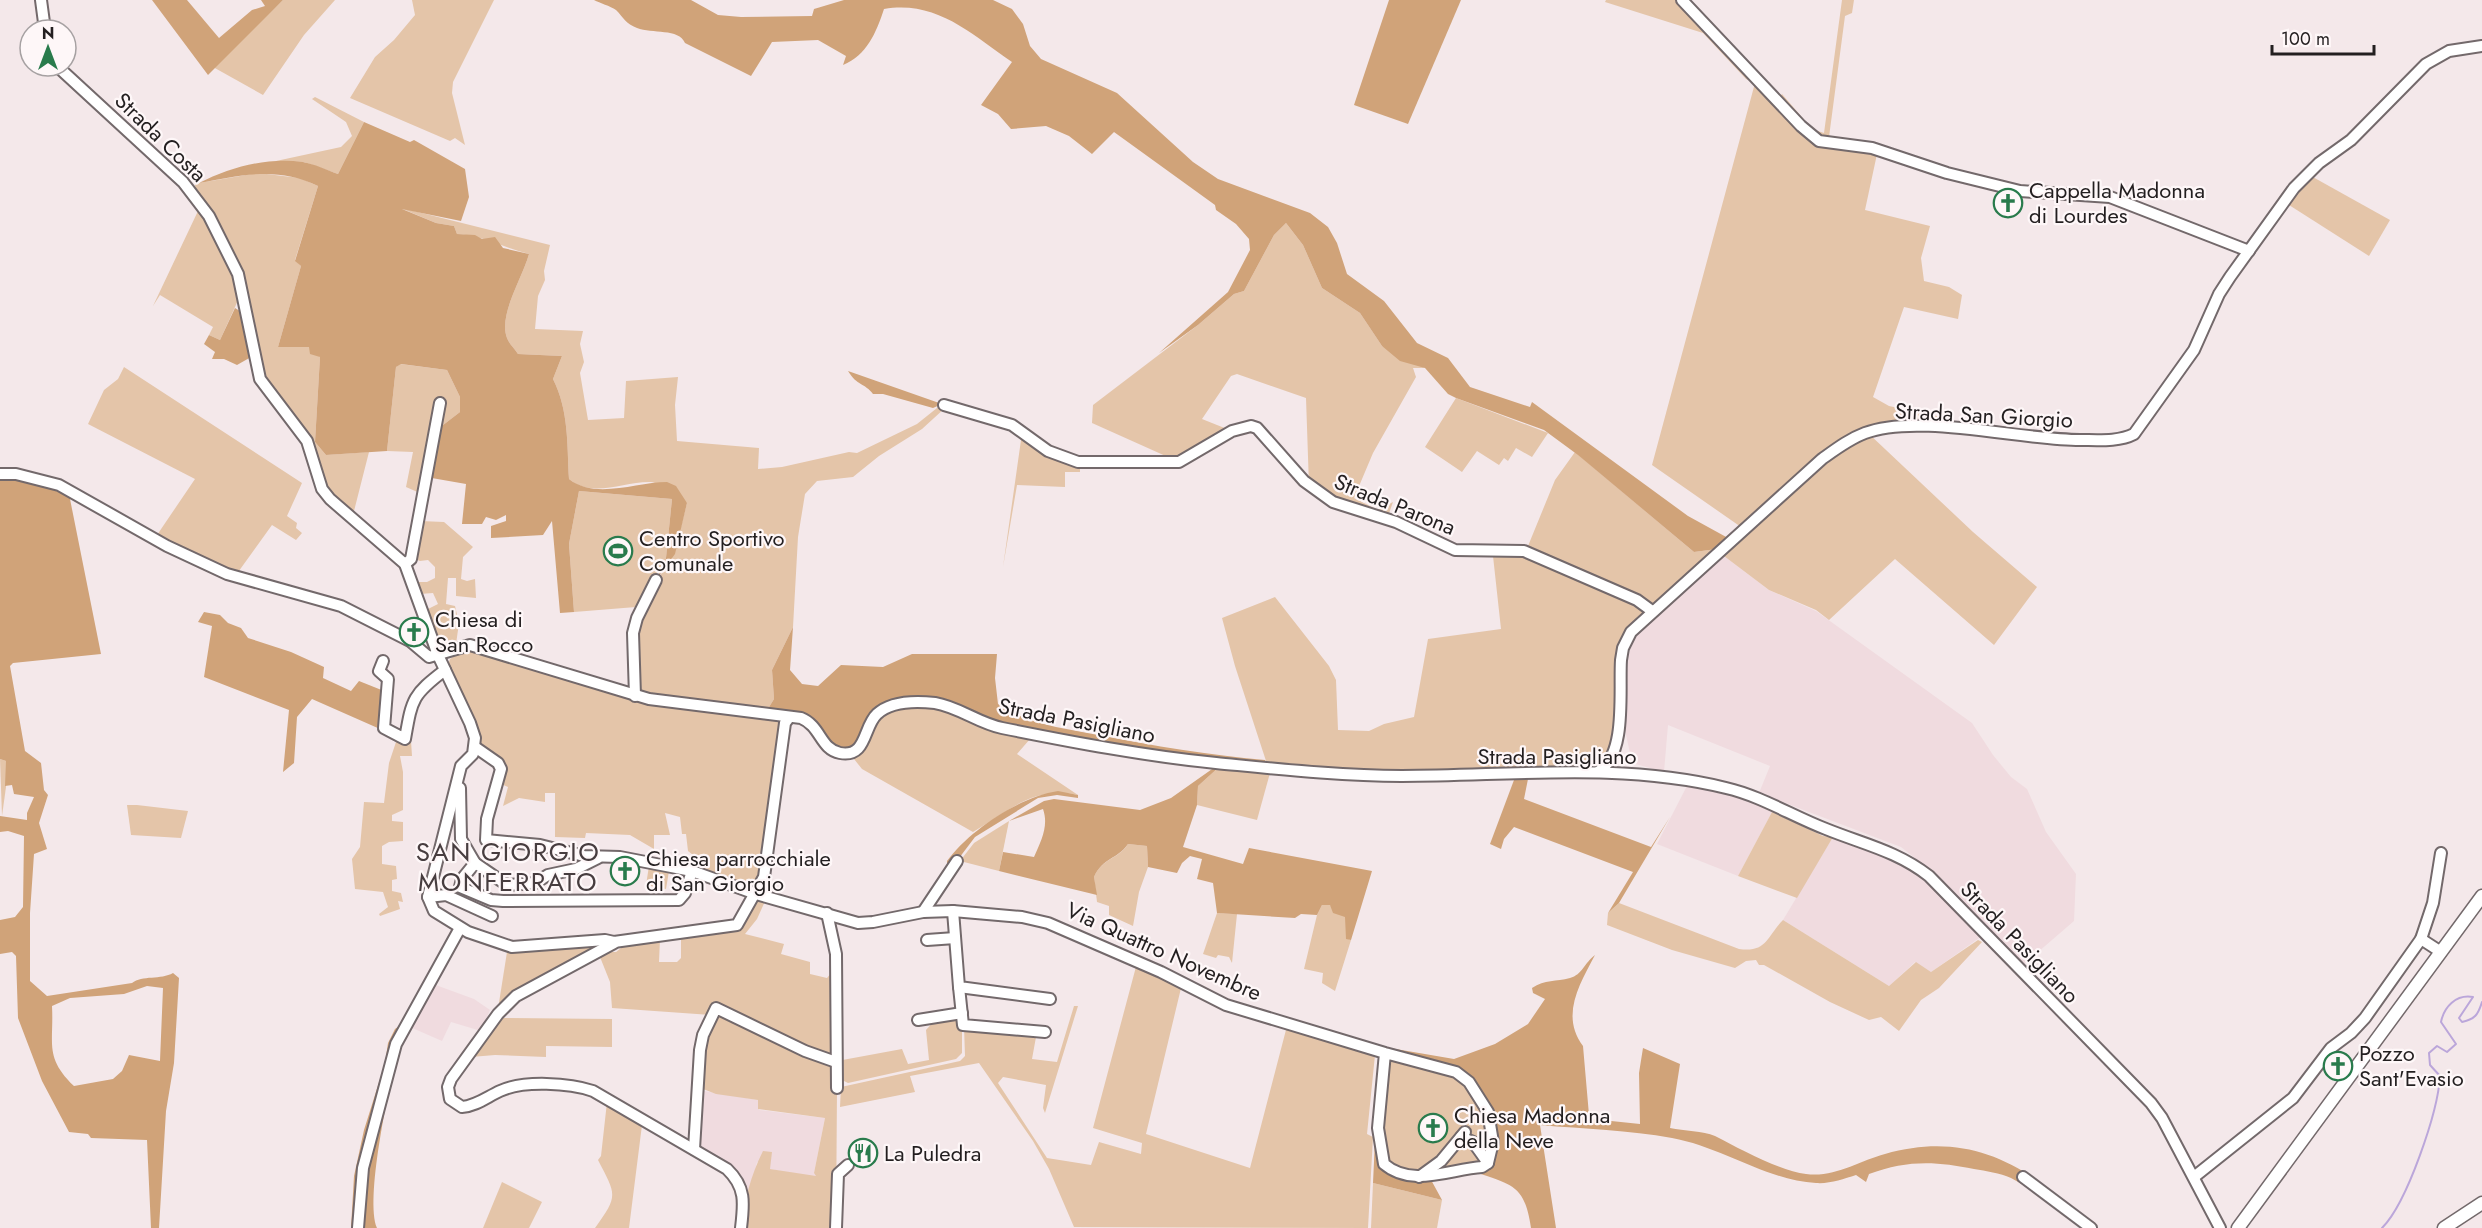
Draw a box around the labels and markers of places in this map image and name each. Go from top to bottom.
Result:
place label: Cappella Madonna di Lourdes [2029,174,2205,231]
church icon: Cappella Madonna di Lourdes [1992,187,2024,219]
place label: Centro Sportivo Comunale [639,522,785,579]
sports icon: Centro Sportivo Comunale [602,535,634,567]
place label: Chiesa di San Rocco [435,603,533,660]
church icon: Chiesa di San Rocco [398,616,430,648]
place label: Chiesa parrocchiale di San Giorgio [646,842,831,899]
church icon: Chiesa parrocchiale di San Giorgio [609,855,641,887]
place label: Pozzo Sant'Evasio [2359,1037,2464,1094]
church icon: Pozzo Sant'Evasio [2322,1050,2354,1082]
place label: Chiesa Madonna della Neve [1454,1099,1610,1156]
church icon: Chiesa Madonna della Neve [1417,1112,1449,1144]
restaurant icon: La Puledra [847,1137,879,1169]
place label: La Puledra [884,1137,981,1169]

